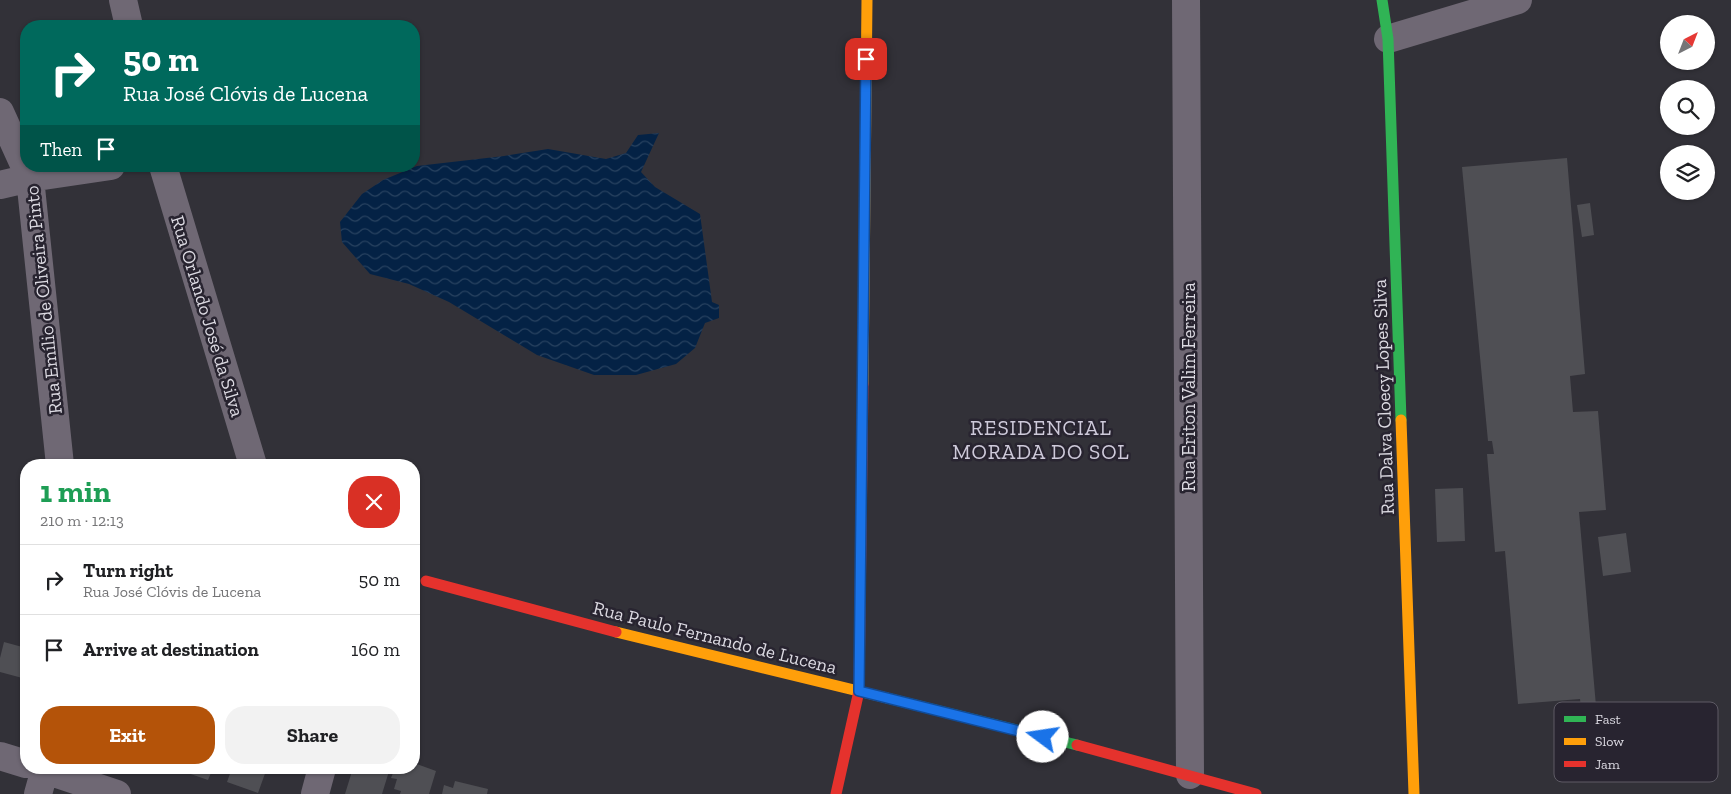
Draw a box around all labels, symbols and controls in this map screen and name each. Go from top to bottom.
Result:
north arrow [1660,15,1715,70]
map controls [1660,15,1715,200]
text: 50 m [123,38,199,80]
pin [845,38,887,80]
icon: right [40,40,105,105]
icon: arrive [852,45,880,73]
text: Rua José Clóvis de Lucena [123,80,368,107]
button: search [1660,80,1715,135]
icon: arrive [92,135,120,163]
text: Then [40,138,82,161]
button: layers [1660,145,1715,200]
street label: Rua Emílio de Oliveira Pinto [20,184,67,415]
street label: Rua Orlando José da Silva [166,213,249,420]
street label: Rua Dalva Cloecy Lopes Silva [1368,279,1399,515]
street label: Rua Eriton Valim Ferreira [1177,282,1200,492]
district label: RESIDENCIAL MORADA DO SOL [952,415,1130,464]
text: 1 min [40,474,111,510]
button: close [348,476,400,528]
text: 210 m · 12:13 [40,511,124,530]
text: Turn right [83,559,173,582]
icon: right [40,566,68,594]
text: 50 m [359,568,400,591]
text: Rua José Clóvis de Lucena [83,582,261,601]
street label: Rua Paulo Fernando de Lucena [591,596,839,679]
icon: arrive [40,636,68,664]
text: Arrive at destination [83,638,259,661]
text: 160 m [351,638,400,661]
legend [1554,702,1718,782]
button: Exit [40,706,215,764]
button: Share [225,706,400,764]
position arrow [1016,710,1068,762]
text: Fast [1595,711,1622,728]
text: Slow [1595,733,1624,750]
text: Jam [1595,756,1620,773]

